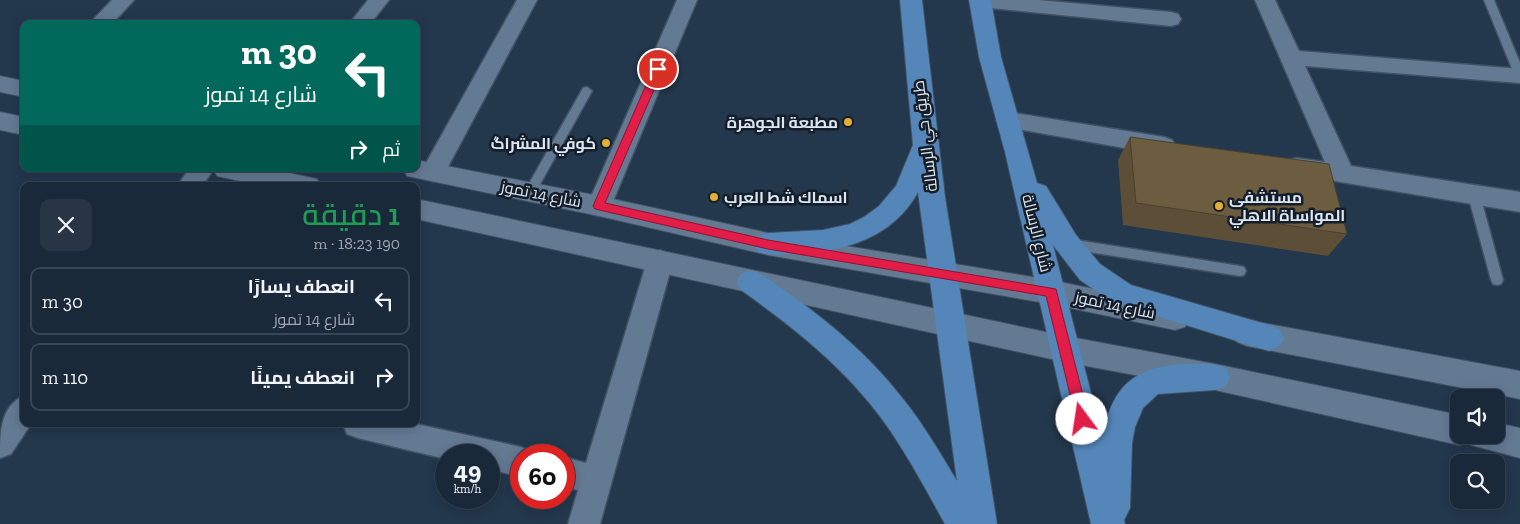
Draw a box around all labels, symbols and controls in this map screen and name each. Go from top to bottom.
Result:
text: 30 m [241,31,317,73]
icon: left [335,40,400,105]
pin [637,48,679,90]
icon: arrive [644,55,672,83]
street label: طريق حي الرسالة [909,79,945,193]
text: شارع 14 تموز [205,81,317,108]
place label: مطبعة الجوهرة [727,113,838,132]
marker: مطبعة الجوهرة [842,116,854,128]
place label: كوفي المشراگ [491,134,596,156]
icon: right [344,135,372,163]
marker: كوفي المشراگ [600,137,612,149]
text: ثم [382,138,400,161]
street label: شارع 14 تموز [498,177,583,213]
place label: اسماك شط العرب [724,188,848,207]
place label: مستشفى المواساة اﻻهلي [1229,188,1345,228]
marker: اسماك شط العرب [708,191,720,203]
street label: شارع الرسالة [1016,192,1056,274]
text: 1 دقيقة [302,197,400,233]
button: close [40,199,92,251]
marker: مستشفى المواساة اﻻهلي [1213,200,1225,212]
text: 190 m · 18:23 [313,234,400,253]
text: انعطف يسارًا [248,275,355,298]
icon: left [370,287,398,315]
street label: شارع 14 تموز [1072,287,1157,325]
text: 30 m [42,290,83,313]
text: شارع 14 تموز [273,310,355,329]
icon: right [370,363,398,391]
text: 110 m [42,366,88,389]
text: انعطف يمينًا [250,366,355,389]
map controls [1450,389,1505,509]
button: sound [1450,389,1505,444]
position arrow [1055,392,1107,444]
speed limit sign: 60 [510,444,575,509]
button: search [1450,454,1505,509]
text: 49 [454,455,481,485]
text: km/h [454,482,481,496]

